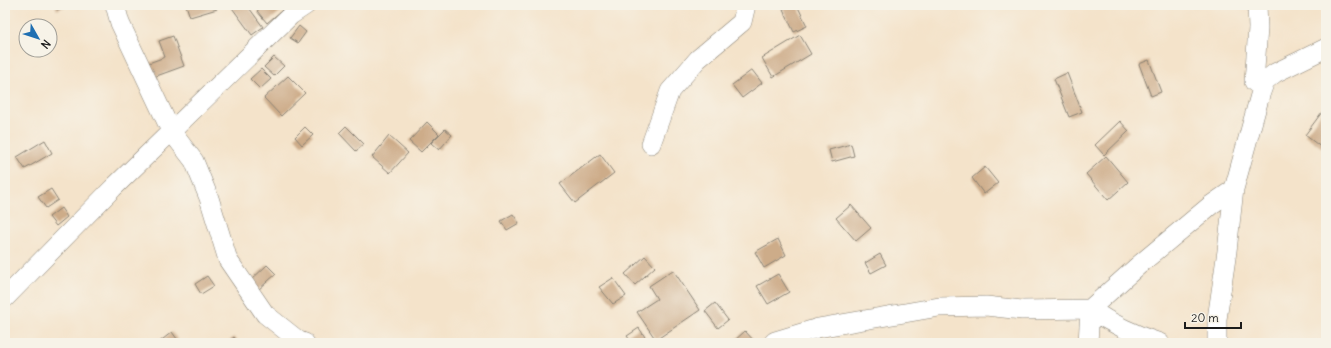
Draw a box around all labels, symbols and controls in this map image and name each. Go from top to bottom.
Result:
north arrow [18,18,58,58]
text: N [38,37,54,52]
scale bar [1185,304,1241,330]
text: 20 m [1191,310,1219,325]

